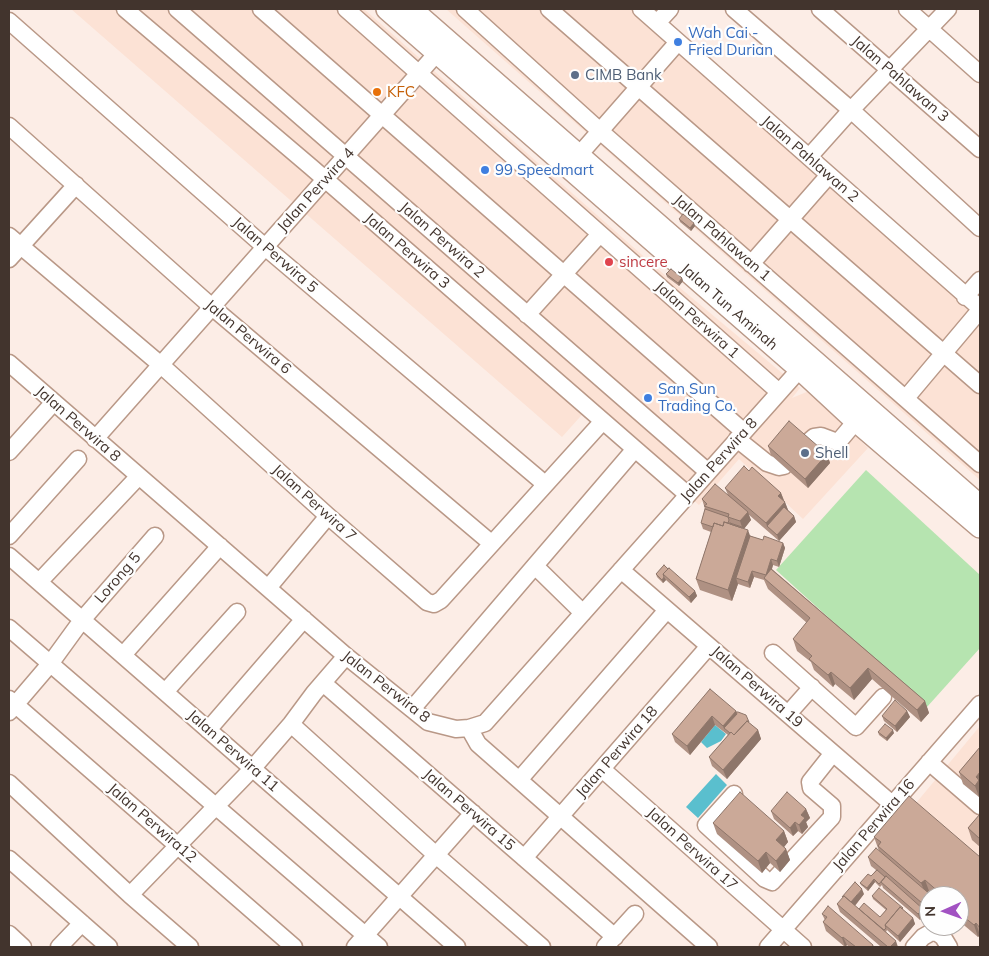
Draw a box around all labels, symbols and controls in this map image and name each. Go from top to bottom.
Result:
place label: Wah Cai - Fried Durian [688,24,773,59]
street label: Jalan Pahlawan 3 [848,32,952,126]
marker: Wah Cai - Fried Durian [672,36,684,48]
place label: CIMB Bank [585,66,662,84]
marker: CIMB Bank [569,69,581,81]
place label: KFC [387,83,415,101]
marker: KFC [371,86,383,98]
street label: Jalan Pahlawan 2 [758,112,862,206]
street label: Jalan Perwira 4 [274,144,358,236]
place label: 99 Speedmart [495,161,594,179]
marker: 99 Speedmart [479,164,491,176]
street label: Jalan Pahlawan 1 [670,191,774,285]
street label: Jalan Perwira 2 [396,198,488,282]
street label: Jalan Perwira 3 [361,209,453,293]
street label: Jalan Perwira 5 [229,213,321,297]
place label: sincere [619,253,668,271]
marker: sincere [603,256,615,268]
street label: Jalan Tun Aminah [677,260,781,354]
street label: Jalan Perwira 1 [651,278,743,362]
street label: Jalan Perwira 6 [201,296,295,378]
place label: San Sun Trading Co. [658,380,736,415]
street label: Jalan Perwira 8 [32,382,124,466]
marker: San Sun Trading Co. [642,392,654,404]
street label: Jalan Perwira 8 [677,414,761,506]
place label: Shell [815,444,848,462]
marker: Shell [799,447,811,459]
street label: Jalan Perwira 7 [268,461,360,545]
street label: Lorong 5 [91,549,145,607]
street label: Jalan Perwira 19 [707,642,807,732]
street label: Jalan Perwira 8 [338,647,434,727]
street label: Jalan Perwira 18 [572,702,662,802]
street label: Jalan Perwira 11 [183,706,283,796]
street label: Jalan Perwira 15 [419,765,519,855]
street label: Jalan Perwira 16 [829,775,919,875]
street label: Jalan Perwira12 [104,780,200,866]
street label: Jalan Perwira 17 [643,804,741,894]
north arrow [919,886,969,936]
text: N [921,906,939,917]

